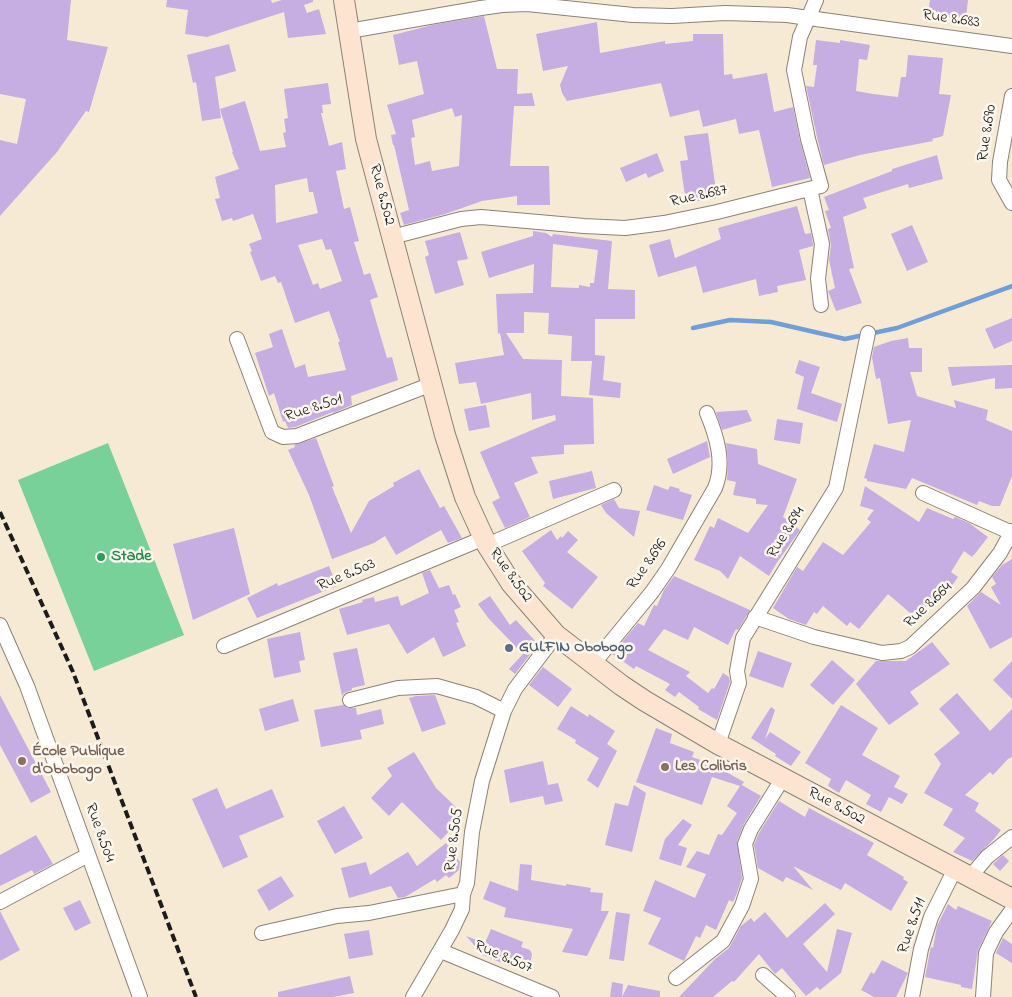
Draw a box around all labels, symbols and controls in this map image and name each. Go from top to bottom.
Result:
street label: Rue 8.683 [921,6,981,34]
street label: Rue 8.690 [974,103,1002,163]
street label: Rue 8.502 [364,162,398,228]
street label: Rue 8.687 [669,181,729,213]
street label: Rue 8.501 [283,391,345,427]
street label: Rue 8.694 [764,504,810,562]
street label: Rue 8.696 [624,536,672,594]
street label: Rue 8.502 [484,545,536,607]
place label: Stade [111,547,151,567]
marker: Stade [95,551,107,563]
street label: Rue 8.503 [315,555,379,597]
street label: Rue 8.664 [901,579,957,633]
place label: GULFIN Obobogo [519,638,633,658]
marker: GULFIN Obobogo [503,642,515,654]
place label: École Publique d'Obobogo [32,742,124,780]
marker: École Publique d'Obobogo [16,755,28,767]
place label: Les Colibris [675,757,747,777]
marker: Les Colibris [659,761,671,773]
street label: Rue 8.502 [804,784,868,830]
street label: Rue 8.504 [80,801,118,865]
street label: Rue 8.505 [442,807,468,873]
street label: Rue 8.511 [895,896,931,956]
street label: Rue 8.507 [471,937,535,979]

